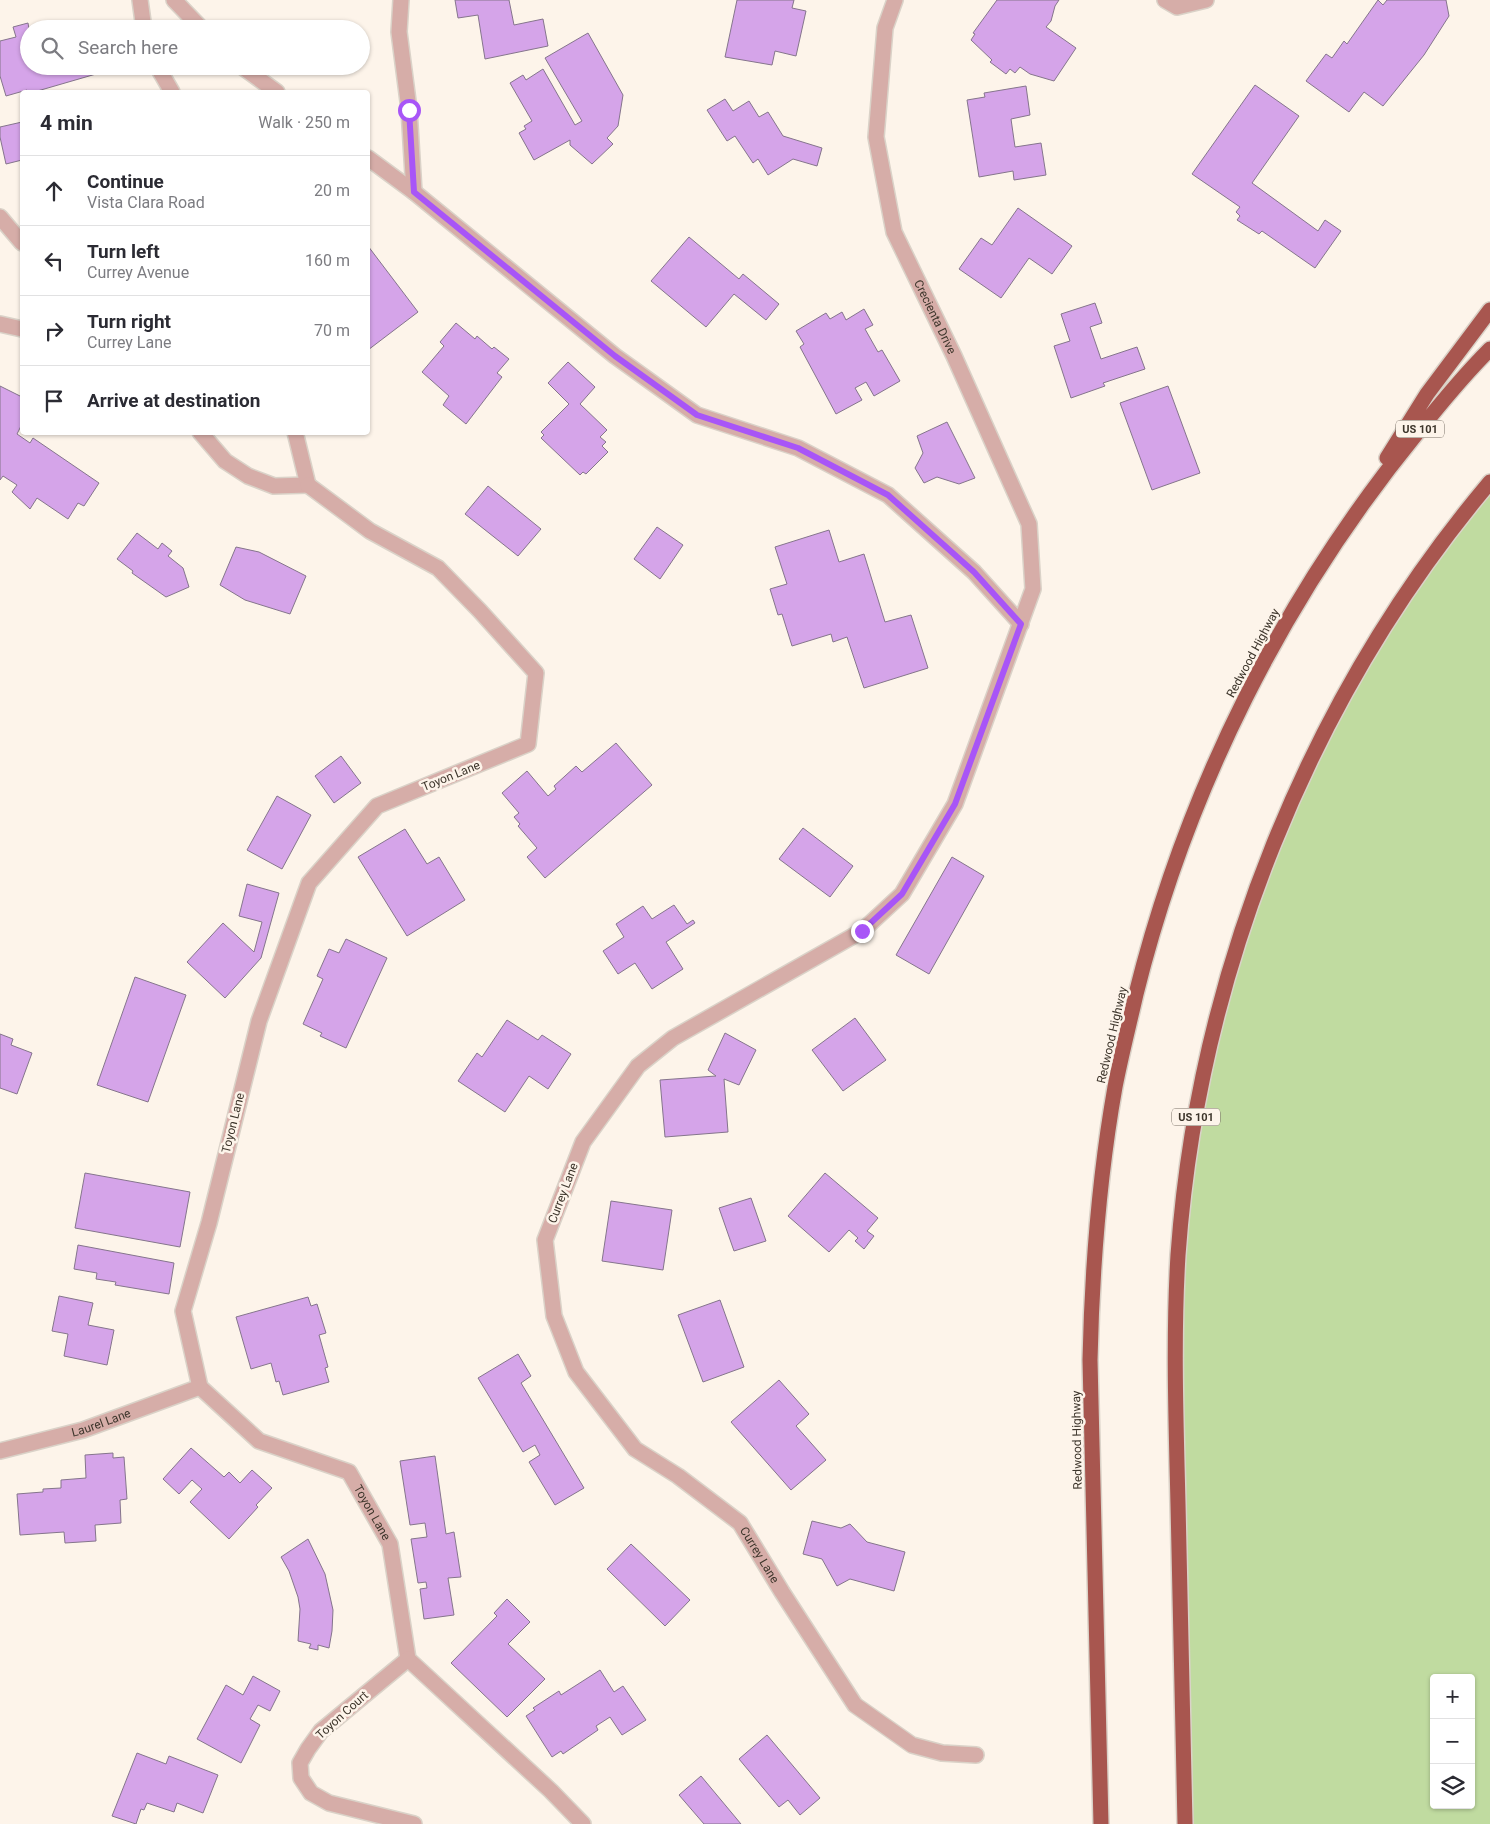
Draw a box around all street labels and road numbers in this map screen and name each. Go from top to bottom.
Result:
street label: Crecienta Drive [911,277,959,356]
road number: US 101 [1396,420,1444,438]
street label: Redwood Highway [1224,606,1283,700]
street label: Toyon Lane [420,758,482,794]
street label: Redwood Highway [1094,985,1130,1085]
street label: Toyon Lane [219,1092,247,1154]
road number: US 101 [1172,1108,1220,1126]
street label: Currey Lane [545,1161,581,1225]
street label: Redwood Highway [1069,1390,1085,1490]
street label: Laurel Lane [70,1406,133,1440]
street label: Toyon Lane [351,1482,393,1543]
street label: Currey Lane [737,1524,782,1586]
street label: Toyon Court [313,1688,371,1742]

